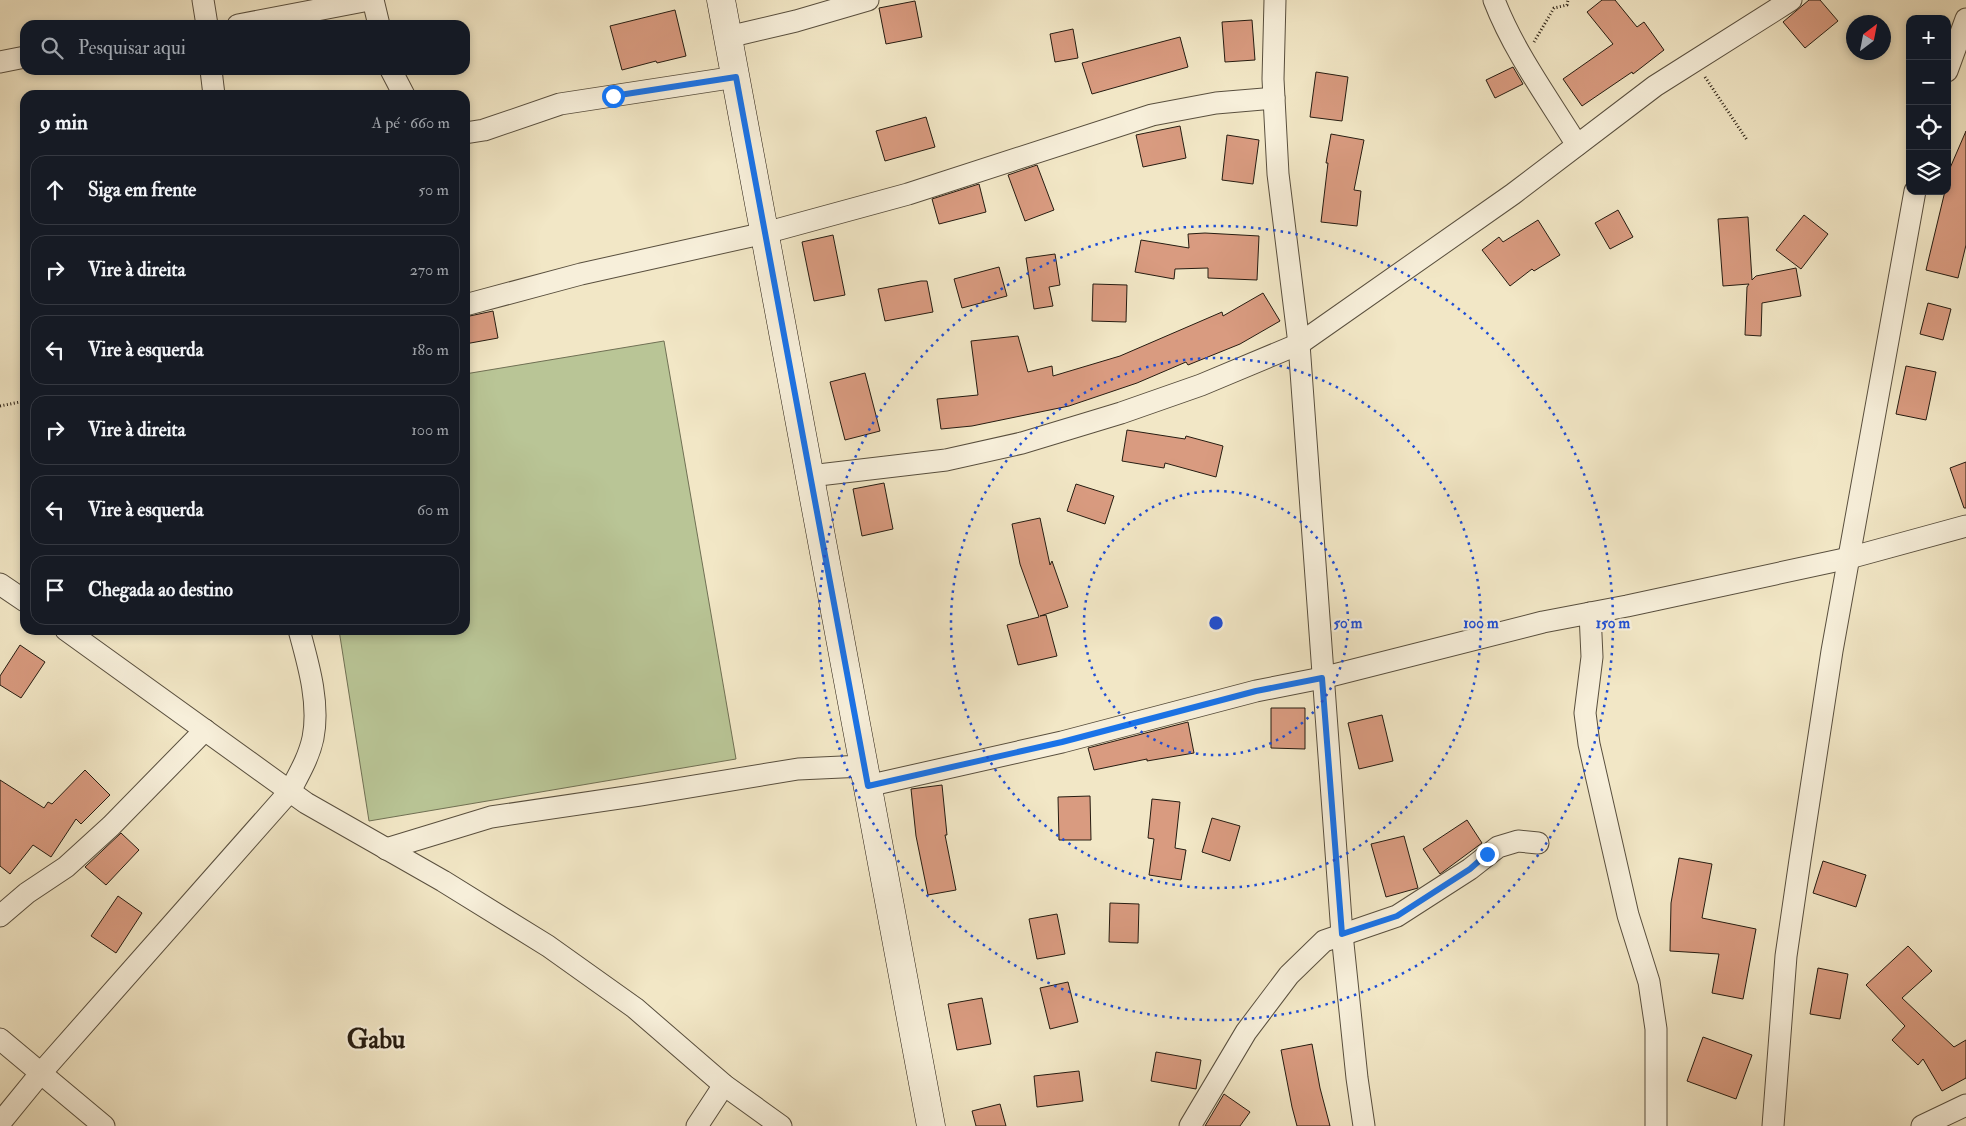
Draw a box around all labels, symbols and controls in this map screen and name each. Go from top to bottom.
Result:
north arrow [1846,15,1891,60]
map controls [1906,15,1951,195]
button: + [1906,15,1951,60]
search box [20,20,470,75]
icon: search [38,34,66,62]
text: Pesquisar aqui [78,36,186,60]
button: − [1906,60,1951,105]
route start [602,85,625,108]
button: locate [1906,105,1951,150]
text: 9 min [40,109,88,136]
text: A pé · 660 m [372,113,450,133]
button: layers [1906,150,1951,195]
icon: ahead [41,176,69,204]
text: Siga em frente [88,178,196,202]
text: 50 m [418,180,449,200]
icon: right [41,256,69,284]
text: Vire à direita [88,258,185,282]
text: 270 m [410,260,449,280]
icon: left [41,336,69,364]
text: Vire à esquerda [88,338,203,362]
text: 180 m [412,340,449,360]
icon: right [41,416,69,444]
text: Vire à direita [88,418,185,442]
text: 100 m [411,420,449,440]
icon: left [41,496,69,524]
text: Vire à esquerda [88,498,203,522]
text: 60 m [417,500,449,520]
icon: arrive [41,576,69,604]
text: Chegada ao destino [88,578,233,602]
centre of rings [1207,614,1225,632]
text: 50 m [1334,614,1363,633]
text: 100 m [1463,614,1499,633]
text: 150 m [1596,614,1630,633]
route end [1476,843,1499,866]
district label: Gabu [347,1024,406,1056]

